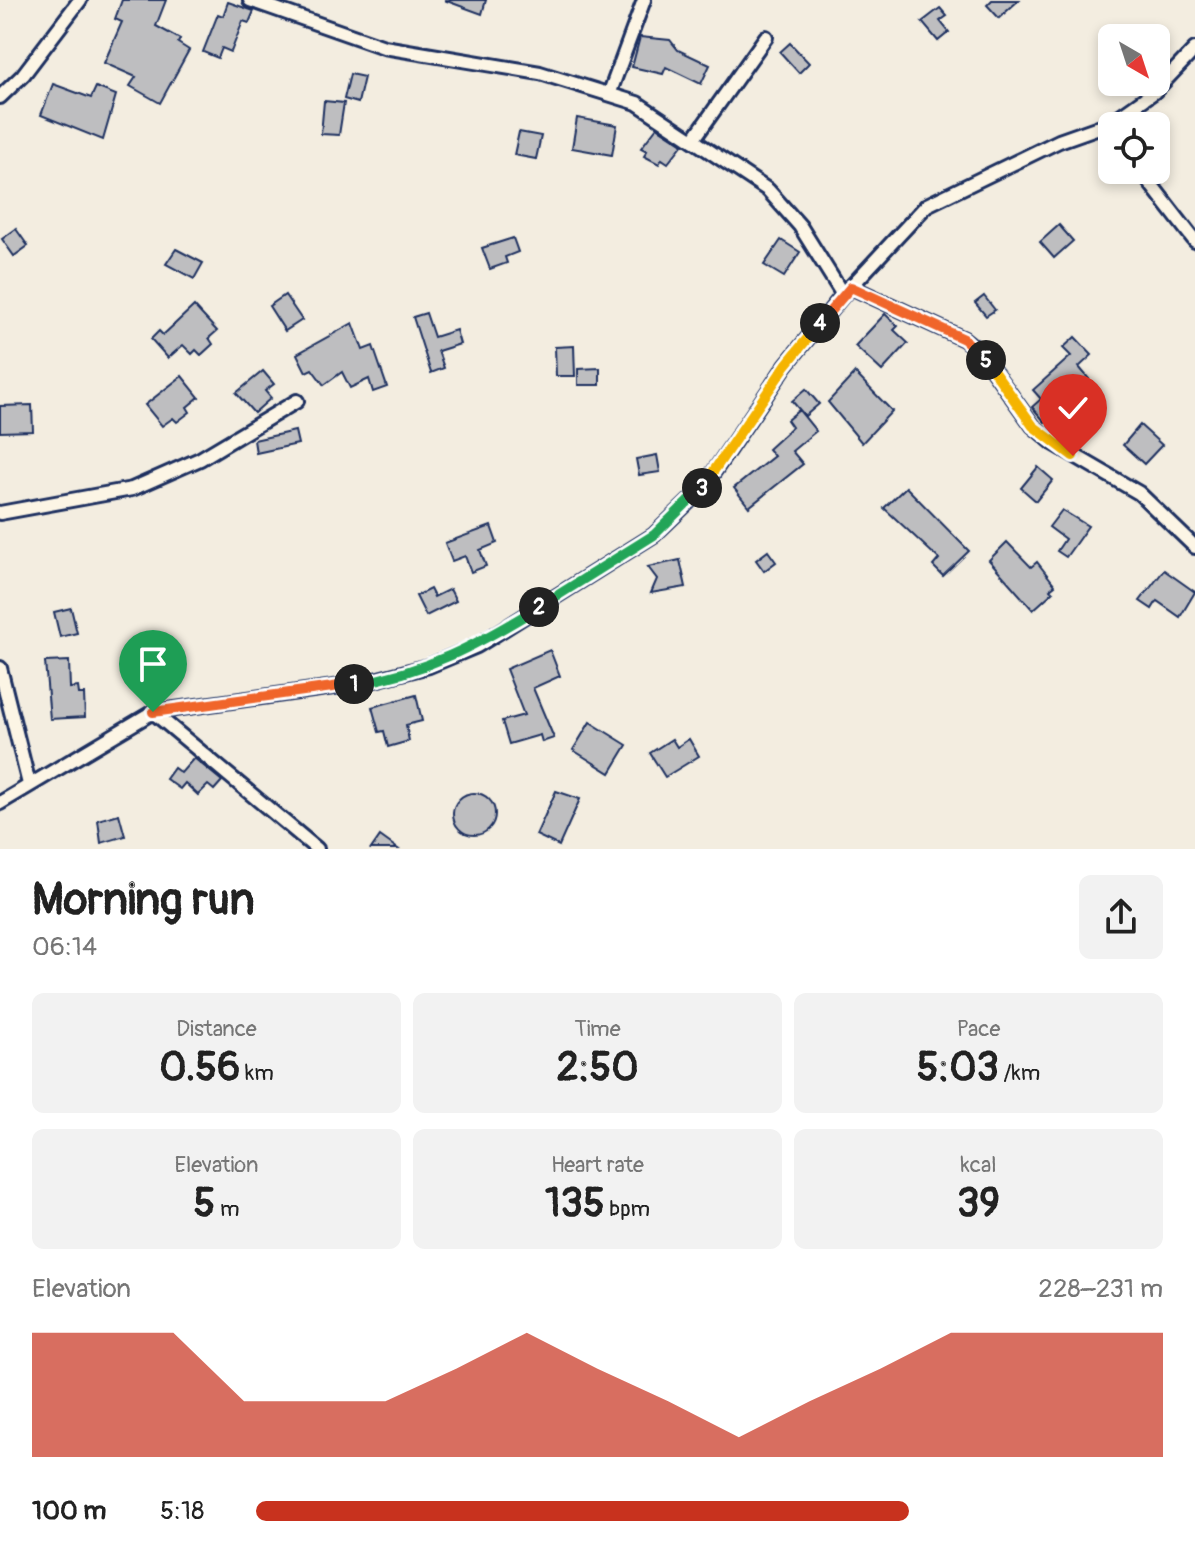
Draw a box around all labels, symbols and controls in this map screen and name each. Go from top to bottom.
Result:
north arrow [1098,24,1170,96]
map controls [1098,24,1170,184]
button: locate [1098,112,1170,184]
pin: 4 [800,303,840,343]
text: 4 [814,309,826,337]
pin: 5 [966,340,1006,380]
text: 5 [980,346,992,374]
pin [1039,374,1107,456]
icon: check [1051,386,1095,430]
pin: 3 [682,468,722,508]
text: 3 [696,474,708,502]
pin: 2 [519,587,559,627]
text: 2 [533,593,545,621]
pin [119,630,187,712]
icon: arrive [131,642,175,686]
pin: 1 [334,664,374,704]
text: 1 [350,670,358,698]
text: Morning run [32,873,255,928]
button: share [1079,875,1163,959]
text: 06:14 [32,931,97,963]
text: Distance [176,1015,257,1043]
text: Time [575,1015,620,1043]
text: Pace [957,1015,1000,1043]
text: 0.56 [159,1043,240,1092]
text: 2:50 [556,1043,639,1092]
text: 5:03 [917,1043,999,1092]
text: km [240,1059,274,1087]
text: /km [999,1059,1040,1087]
text: Elevation [175,1151,258,1179]
text: Heart rate [551,1151,644,1179]
text: kcal [961,1151,996,1179]
text: 5 [194,1179,215,1228]
text: 135 [545,1179,605,1228]
text: 39 [957,1179,1000,1228]
text: m [215,1195,240,1223]
text: bpm [605,1195,650,1223]
text: Elevation [32,1273,131,1305]
text: 228–231 m [1038,1273,1163,1305]
text: 100 m [32,1495,106,1527]
text: 5:18 [160,1495,204,1527]

